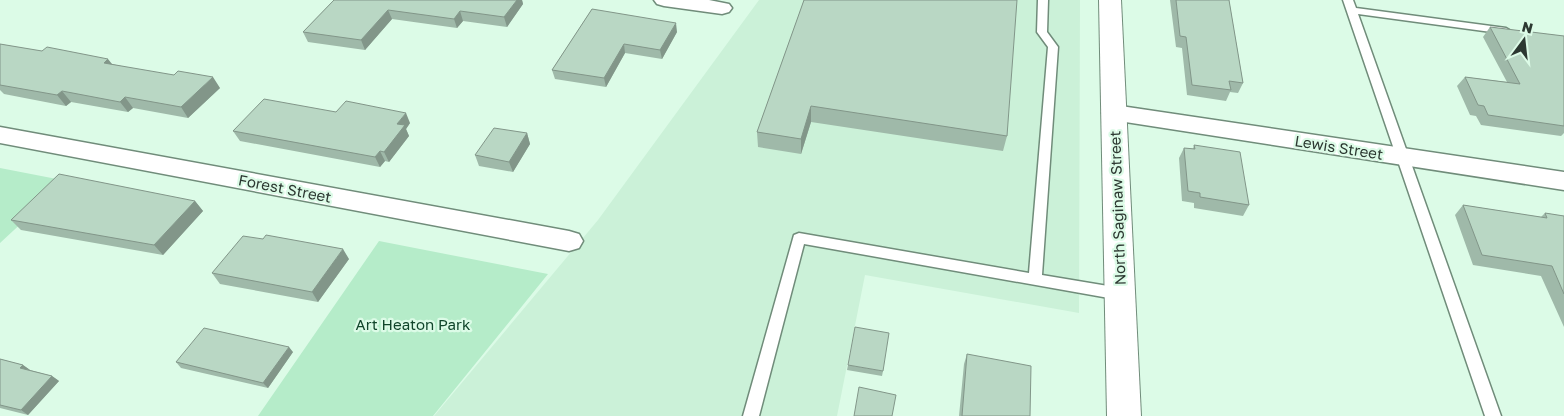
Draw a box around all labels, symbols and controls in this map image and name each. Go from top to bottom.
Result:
north arrow [1499,15,1549,65]
text: N [1520,17,1535,37]
street label: North Saginaw Street [1105,130,1129,286]
street label: Lewis Street [1294,131,1384,163]
street label: Forest Street [237,170,333,206]
park label: Art Heaton Park [356,315,471,333]

